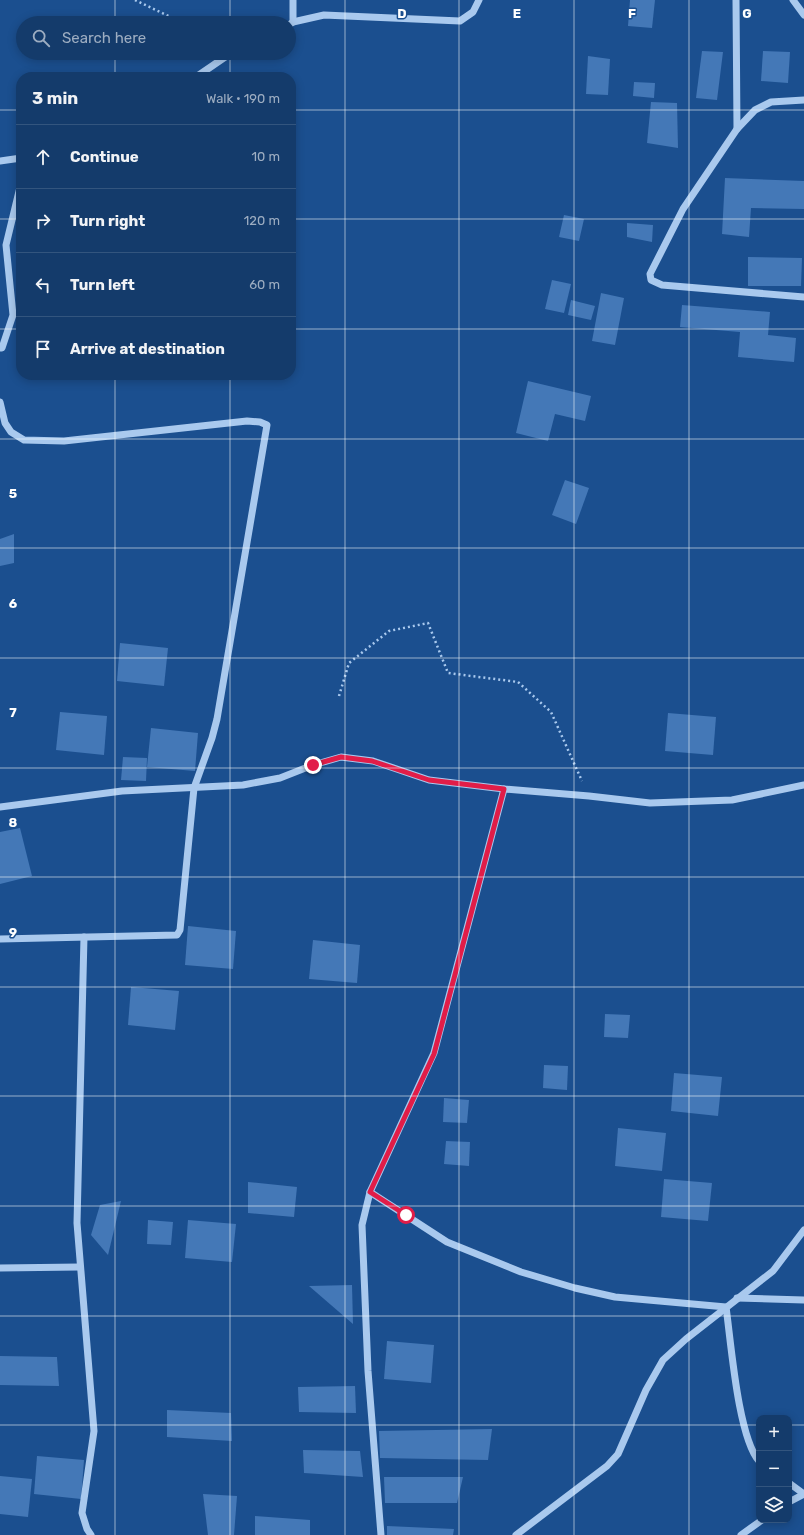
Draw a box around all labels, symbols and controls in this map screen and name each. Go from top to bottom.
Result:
text: D [397,6,407,21]
text: E [513,6,521,21]
text: F [628,6,636,21]
text: G [742,6,752,21]
search box [16,16,296,60]
icon: search [30,27,52,49]
text: Search here [62,29,146,47]
text: 3 min [32,88,78,108]
text: Walk · 190 m [206,91,280,106]
icon: ahead [32,146,54,168]
text: Continue [70,148,139,166]
text: 10 m [251,149,280,164]
icon: right [32,210,54,232]
text: Turn right [70,212,145,230]
text: 120 m [244,213,280,228]
icon: left [32,274,54,296]
text: Turn left [70,276,135,294]
text: 60 m [249,277,280,292]
icon: arrive [32,338,54,360]
text: Arrive at destination [70,340,225,358]
text: 5 [9,486,17,501]
text: 6 [9,596,18,611]
text: 7 [9,705,17,720]
route end [304,756,322,774]
text: 8 [9,815,18,830]
text: 9 [9,925,17,940]
route start [397,1206,415,1224]
map controls [756,1415,792,1523]
button: + [756,1415,792,1451]
button: − [756,1451,792,1487]
button: layers [756,1487,792,1523]

